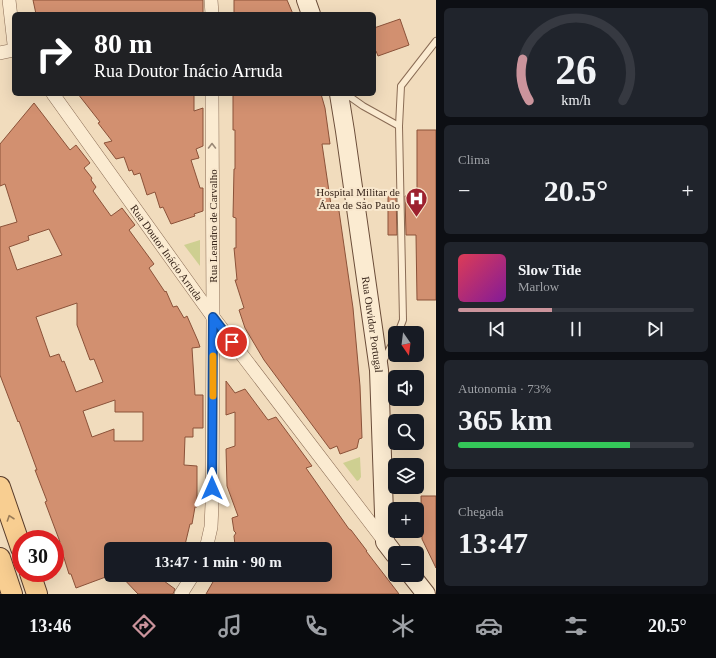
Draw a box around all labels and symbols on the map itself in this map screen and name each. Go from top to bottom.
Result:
one-way arrow [208,143,216,149]
street label: Rua Leandro de Carvalho [207,169,219,283]
hospital icon: Hospital Militar de Área de São Paulo [403,185,429,218]
place label: Hospital Militar de Área de São Paulo [316,186,400,211]
street label: Rua Doutor Inácio Arruda [128,202,205,303]
street label: Rua Ouvidor Portugal [360,276,385,373]
pin [215,325,249,359]
north arrow [388,326,424,362]
position arrow [191,467,233,509]
one-way arrow [7,514,15,521]
speed limit sign: 30 [12,530,64,582]

